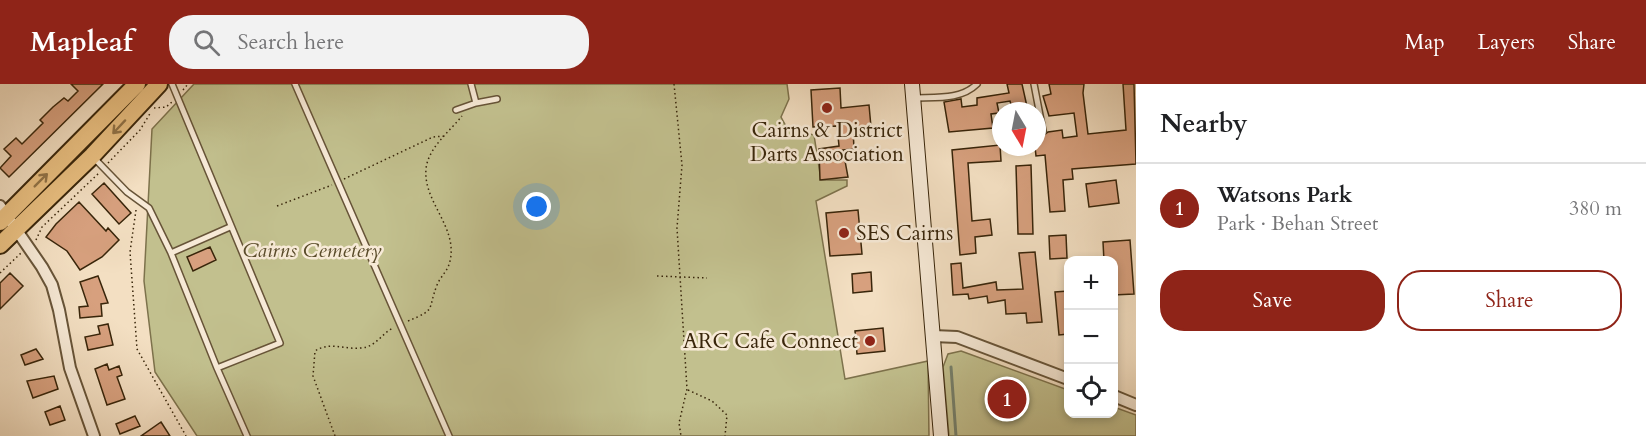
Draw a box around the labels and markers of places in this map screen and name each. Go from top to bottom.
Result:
marker: Cairns & District Darts Association [820,101,834,115]
place label: Cairns & District Darts Association [750,116,904,169]
place label: SES Cairns [856,219,953,248]
marker: SES Cairns [837,226,851,240]
place label: ARC Cafe Connect [683,327,858,356]
marker: ARC Cafe Connect [863,334,877,348]
pin: 1 [988,376,1026,422]

